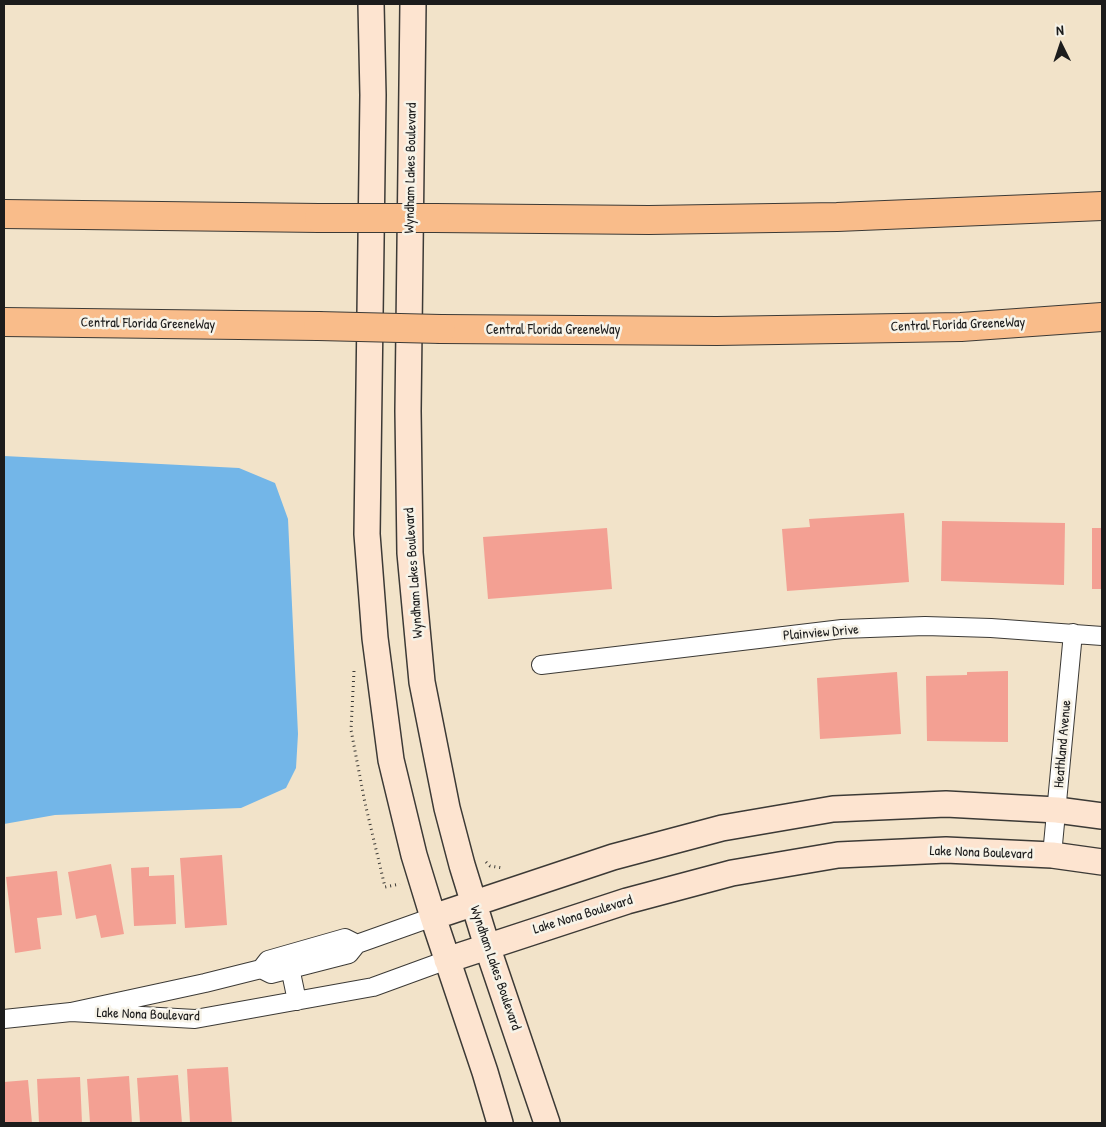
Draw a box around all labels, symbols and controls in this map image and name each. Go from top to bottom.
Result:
north arrow [1036,20,1086,70]
text: N [1056,20,1064,39]
street label: Wyndham Lakes Boulevard [401,103,421,233]
street label: Central Florida GreeneWay [81,314,215,334]
street label: Central Florida GreeneWay [890,314,1026,336]
street label: Central Florida GreeneWay [486,322,620,338]
street label: Wyndham Lakes Boulevard [401,507,427,639]
street label: Plainview Drive [783,621,859,645]
street label: Heathland Avenue [1051,699,1075,789]
street label: Lake Nona Boulevard [929,843,1033,863]
street label: Lake Nona Boulevard [531,892,635,938]
street label: Wyndham Lakes Boulevard [466,903,524,1033]
street label: Lake Nona Boulevard [96,1005,200,1025]

